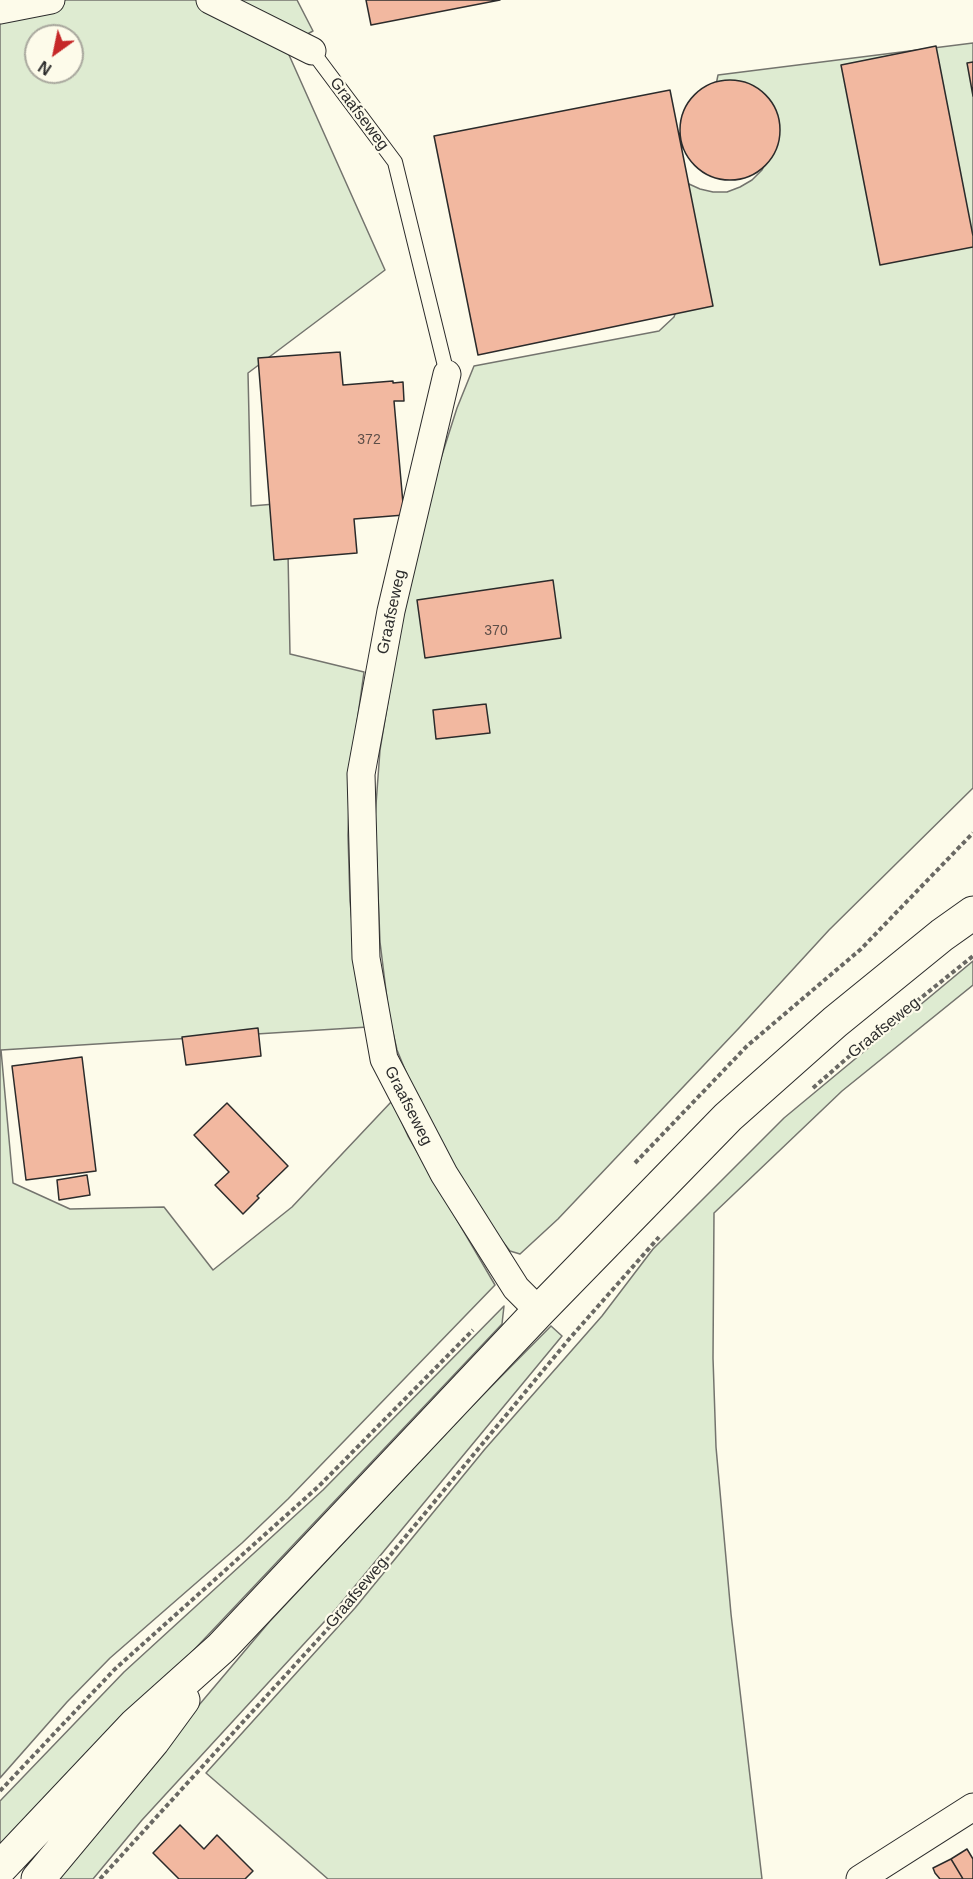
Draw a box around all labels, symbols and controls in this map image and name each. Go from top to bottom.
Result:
north arrow [24,24,84,84]
text: N [36,58,54,78]
street label: Graafseweg [325,74,393,154]
house number: 372 [357,432,381,448]
street label: Graafseweg [374,568,410,656]
house number: 370 [484,623,508,639]
street label: Graafseweg [844,993,924,1063]
street label: Graafseweg [380,1063,436,1149]
street label: Graafseweg [322,1554,392,1632]

